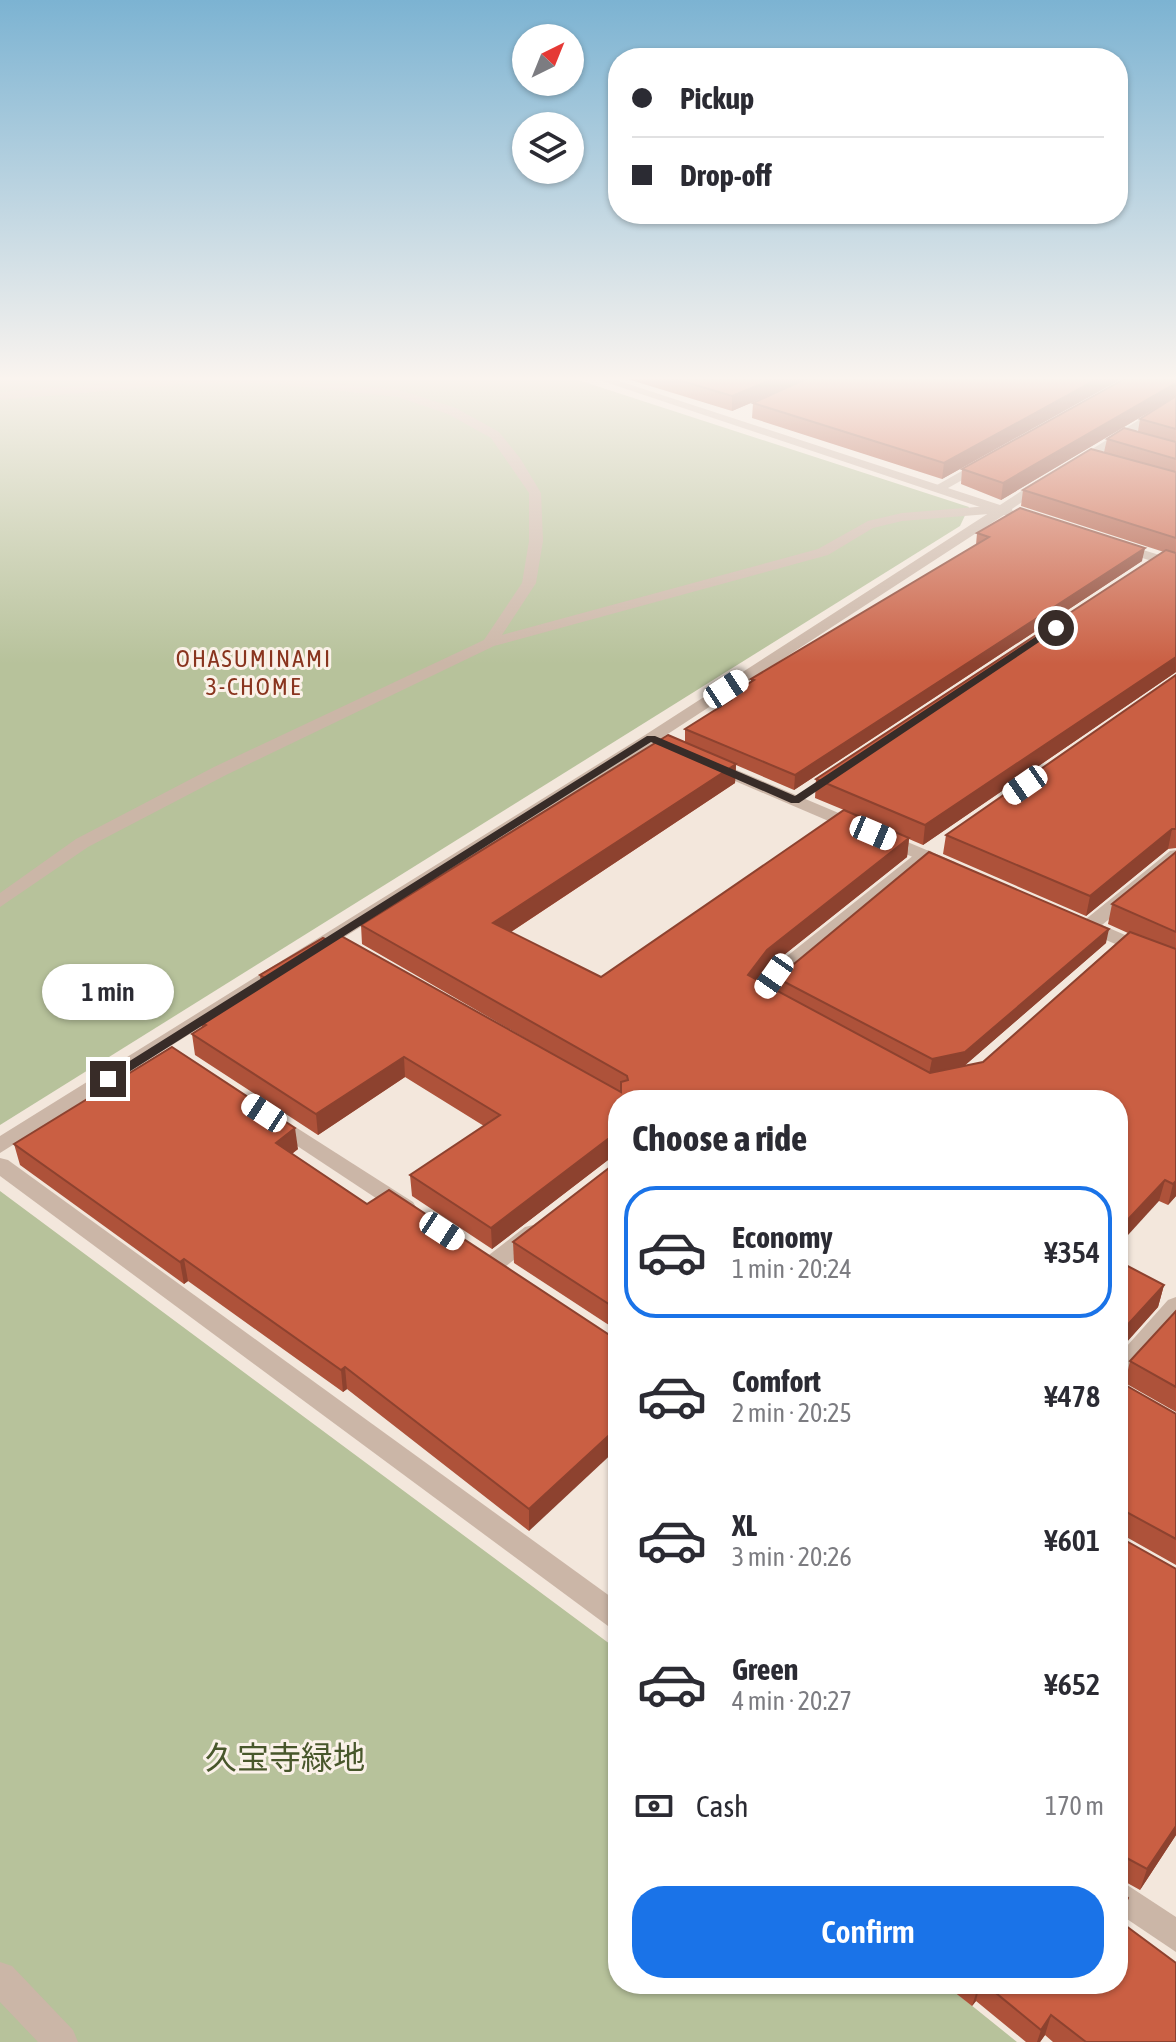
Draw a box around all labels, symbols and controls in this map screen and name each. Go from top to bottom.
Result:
north arrow [512,24,584,96]
map controls [512,24,584,184]
text: Pickup [680,81,754,115]
button: layers [512,112,584,184]
text: Drop-off [680,158,772,192]
route start [1038,610,1074,646]
district label: OHASUMINAMI 3-CHOME [176,645,332,700]
car [699,666,753,712]
car [998,761,1052,809]
car [846,813,900,853]
car [750,949,798,1003]
callout: 1 min [42,963,174,1019]
text: 1 min [81,977,135,1007]
route end [90,1061,126,1097]
car [237,1090,291,1136]
text: Choose a ride [632,1117,807,1159]
car [415,1208,469,1254]
icon: car [636,1216,708,1288]
text: Economy [732,1220,833,1254]
text: ¥354 [1044,1235,1100,1269]
text: 1 min · 20:24 [732,1254,852,1284]
icon: car [636,1360,708,1432]
text: Comfort [732,1364,821,1398]
text: ¥478 [1044,1379,1100,1413]
text: 2 min · 20:25 [732,1398,852,1428]
icon: car [636,1504,708,1576]
text: XL [732,1508,757,1542]
text: ¥601 [1044,1523,1100,1557]
text: 3 min · 20:26 [732,1542,852,1572]
icon: car [636,1648,708,1720]
text: Green [732,1652,798,1686]
text: ¥652 [1044,1667,1100,1701]
text: 4 min · 20:27 [732,1686,852,1716]
park label: 久宝寺緑地 [205,1739,365,1776]
icon: cash [632,1784,676,1828]
text: Cash [696,1789,749,1823]
text: 170 m [1045,1791,1104,1821]
button: Confirm [632,1886,1104,1978]

